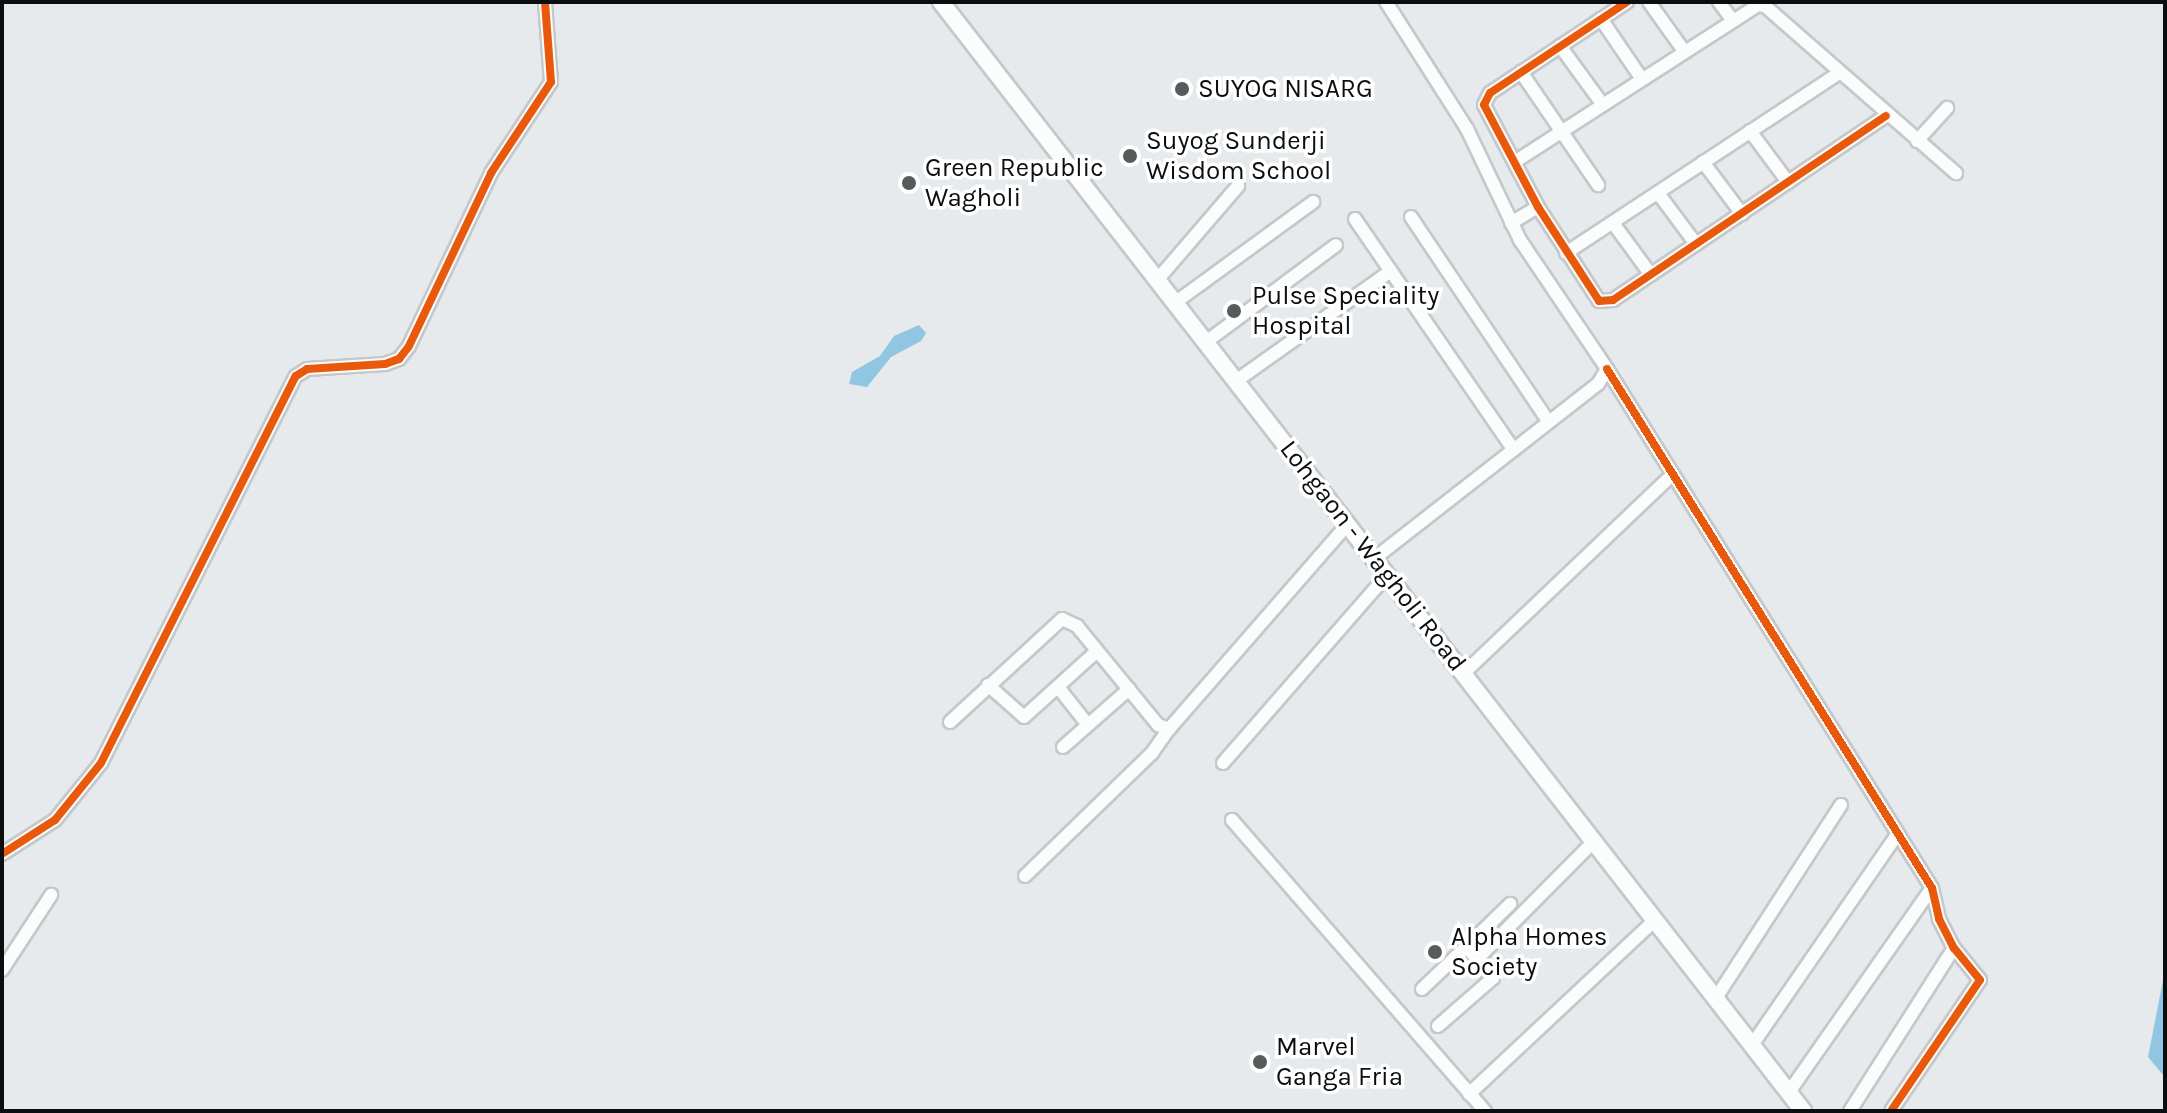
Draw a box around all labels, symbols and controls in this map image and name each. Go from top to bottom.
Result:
place label: SUYOG NISARG [1198,73,1373,105]
marker: SUYOG NISARG [1173,80,1191,98]
place label: Suyog Sunderji Wisdom School [1146,125,1331,186]
marker: Suyog Sunderji Wisdom School [1121,147,1139,165]
place label: Green Republic Wagholi [925,152,1104,214]
marker: Green Republic Wagholi [900,174,918,192]
place label: Pulse Speciality Hospital [1252,280,1439,342]
marker: Pulse Speciality Hospital [1223,300,1245,322]
street label: Lohgaon - Wagholi Road [1273,434,1473,678]
place label: Alpha Homes Society [1451,921,1608,982]
marker: Alpha Homes Society [1426,943,1444,961]
place label: Marvel Ganga Fria [1276,1031,1403,1092]
marker: Marvel Ganga Fria [1251,1053,1269,1071]

